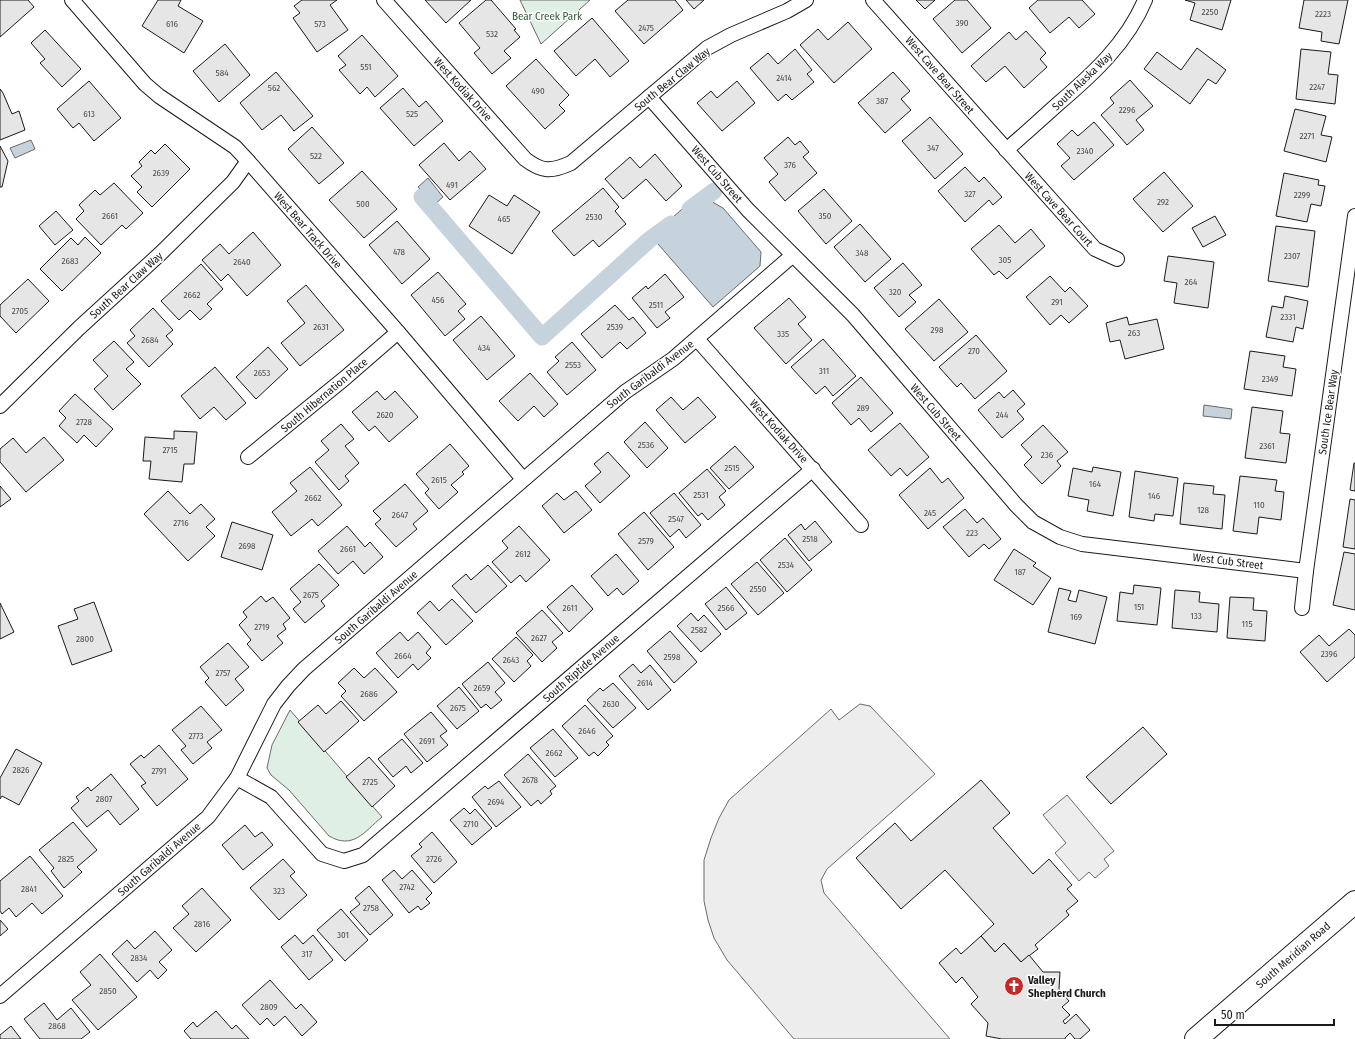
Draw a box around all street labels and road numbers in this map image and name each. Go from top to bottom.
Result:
street label: West Cave Bear Street [902,34,977,117]
street label: South Bear Claw Way [632,45,713,114]
street label: South Alaska Way [1050,49,1115,113]
street label: West Kodiak Drive [431,55,495,124]
street label: West Cub Street [688,143,745,206]
street label: West Cave Bear Court [1022,169,1096,249]
street label: West Bear Track Drive [271,189,344,271]
street label: South Bear Claw Way [87,249,166,322]
street label: South Garibaldi Avenue [604,337,696,411]
street label: South Hibernation Place [278,355,370,435]
street label: South Ice Bear Way [1316,369,1341,455]
street label: West Cub Street [907,381,964,444]
street label: West Kodiak Drive [747,397,811,466]
street label: West Cub Street [1192,551,1264,572]
street label: South Garibaldi Avenue [332,568,420,647]
street label: South Riptide Avenue [540,632,622,705]
street label: South Garibaldi Avenue [115,820,203,899]
street label: South Meridian Road [1254,920,1333,991]

